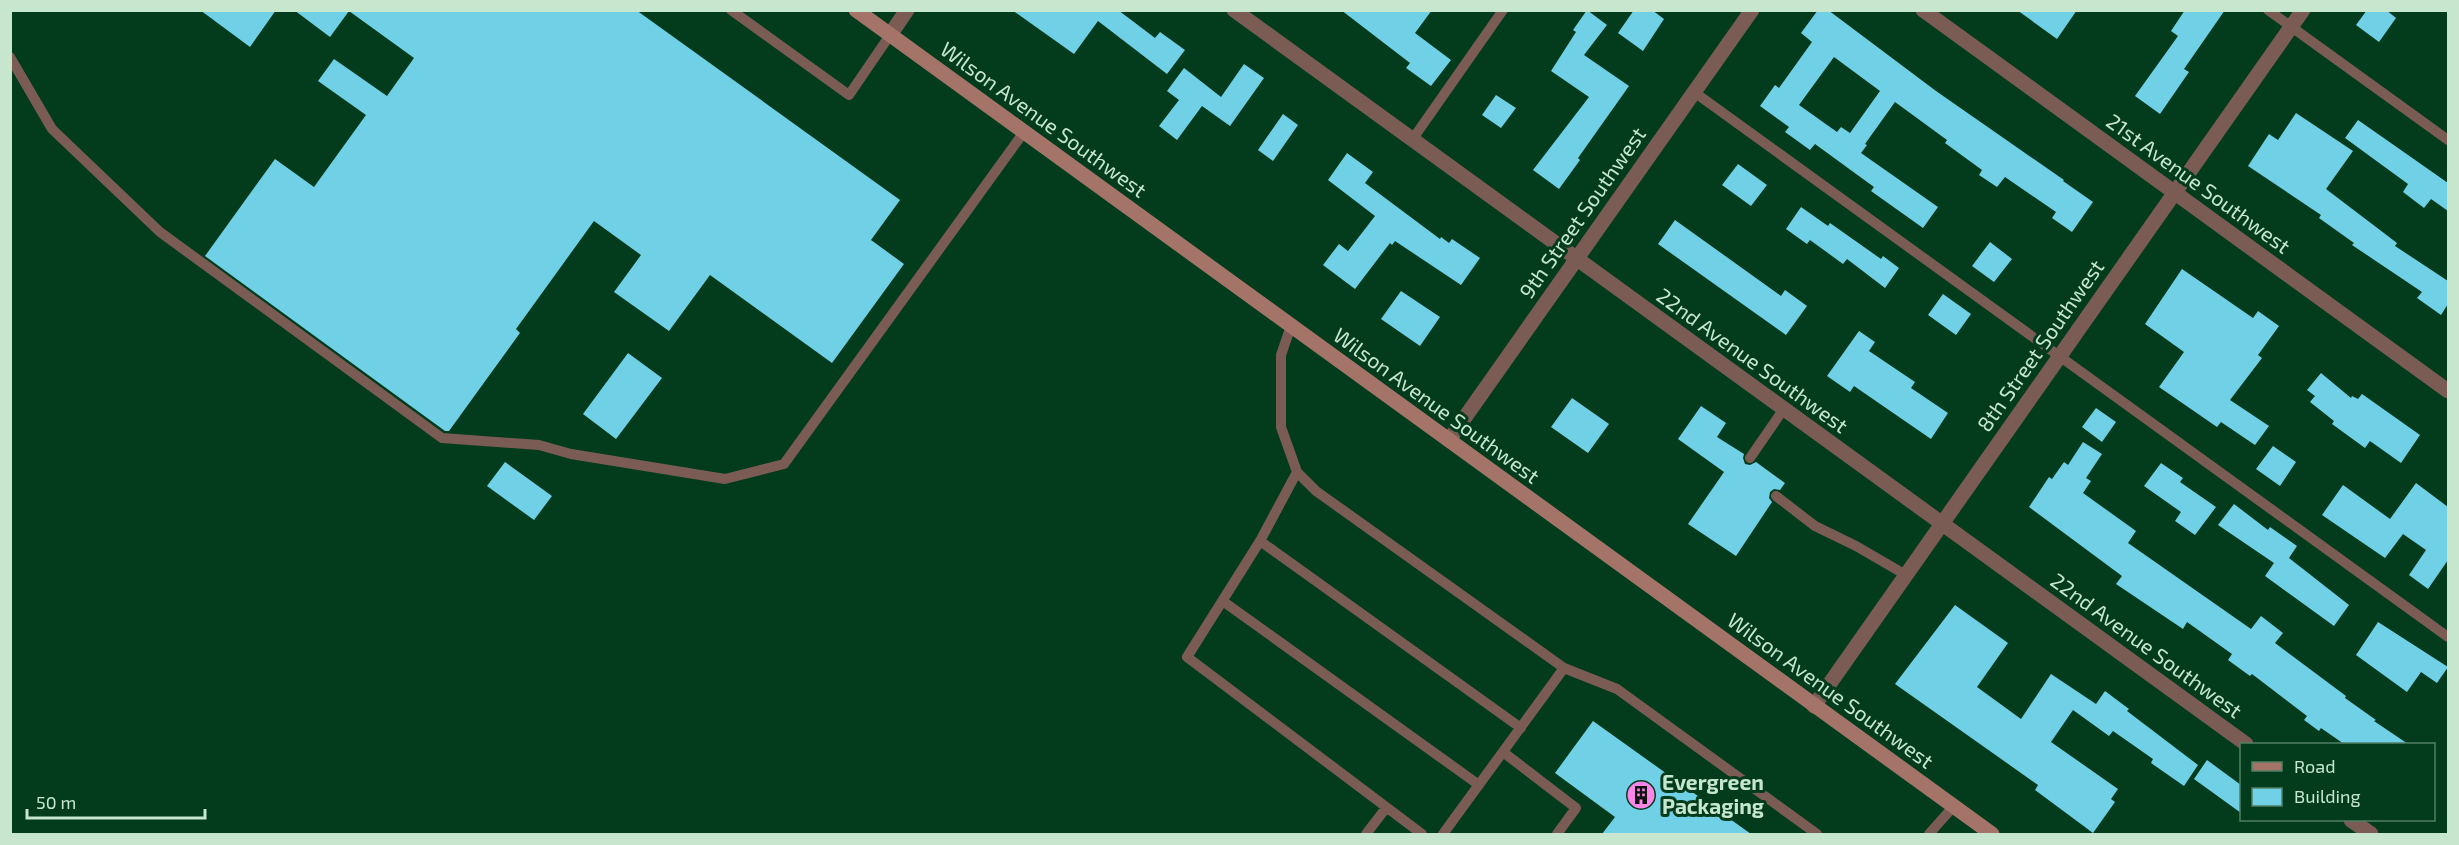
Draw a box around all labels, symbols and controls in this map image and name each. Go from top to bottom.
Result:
street label: Wilson Avenue Southwest [936,36,1152,202]
street label: 21st Avenue Southwest [2102,108,2296,258]
street label: 9th Street Southwest [1513,122,1650,302]
street label: 8th Street Southwest [1971,255,2108,436]
street label: 22nd Avenue Southwest [1652,282,1853,438]
street label: Wilson Avenue Southwest [1329,322,1545,488]
street label: 22nd Avenue Southwest [2046,567,2247,723]
street label: Wilson Avenue Southwest [1723,607,1939,773]
legend [2240,743,2435,821]
text: Road [2294,755,2335,777]
place label: Evergreen Packaging [1662,769,1764,818]
building icon: Evergreen Packaging [1625,779,1657,811]
scale bar [27,782,206,820]
text: Building [2294,785,2361,807]
text: 50 m [36,791,76,813]

